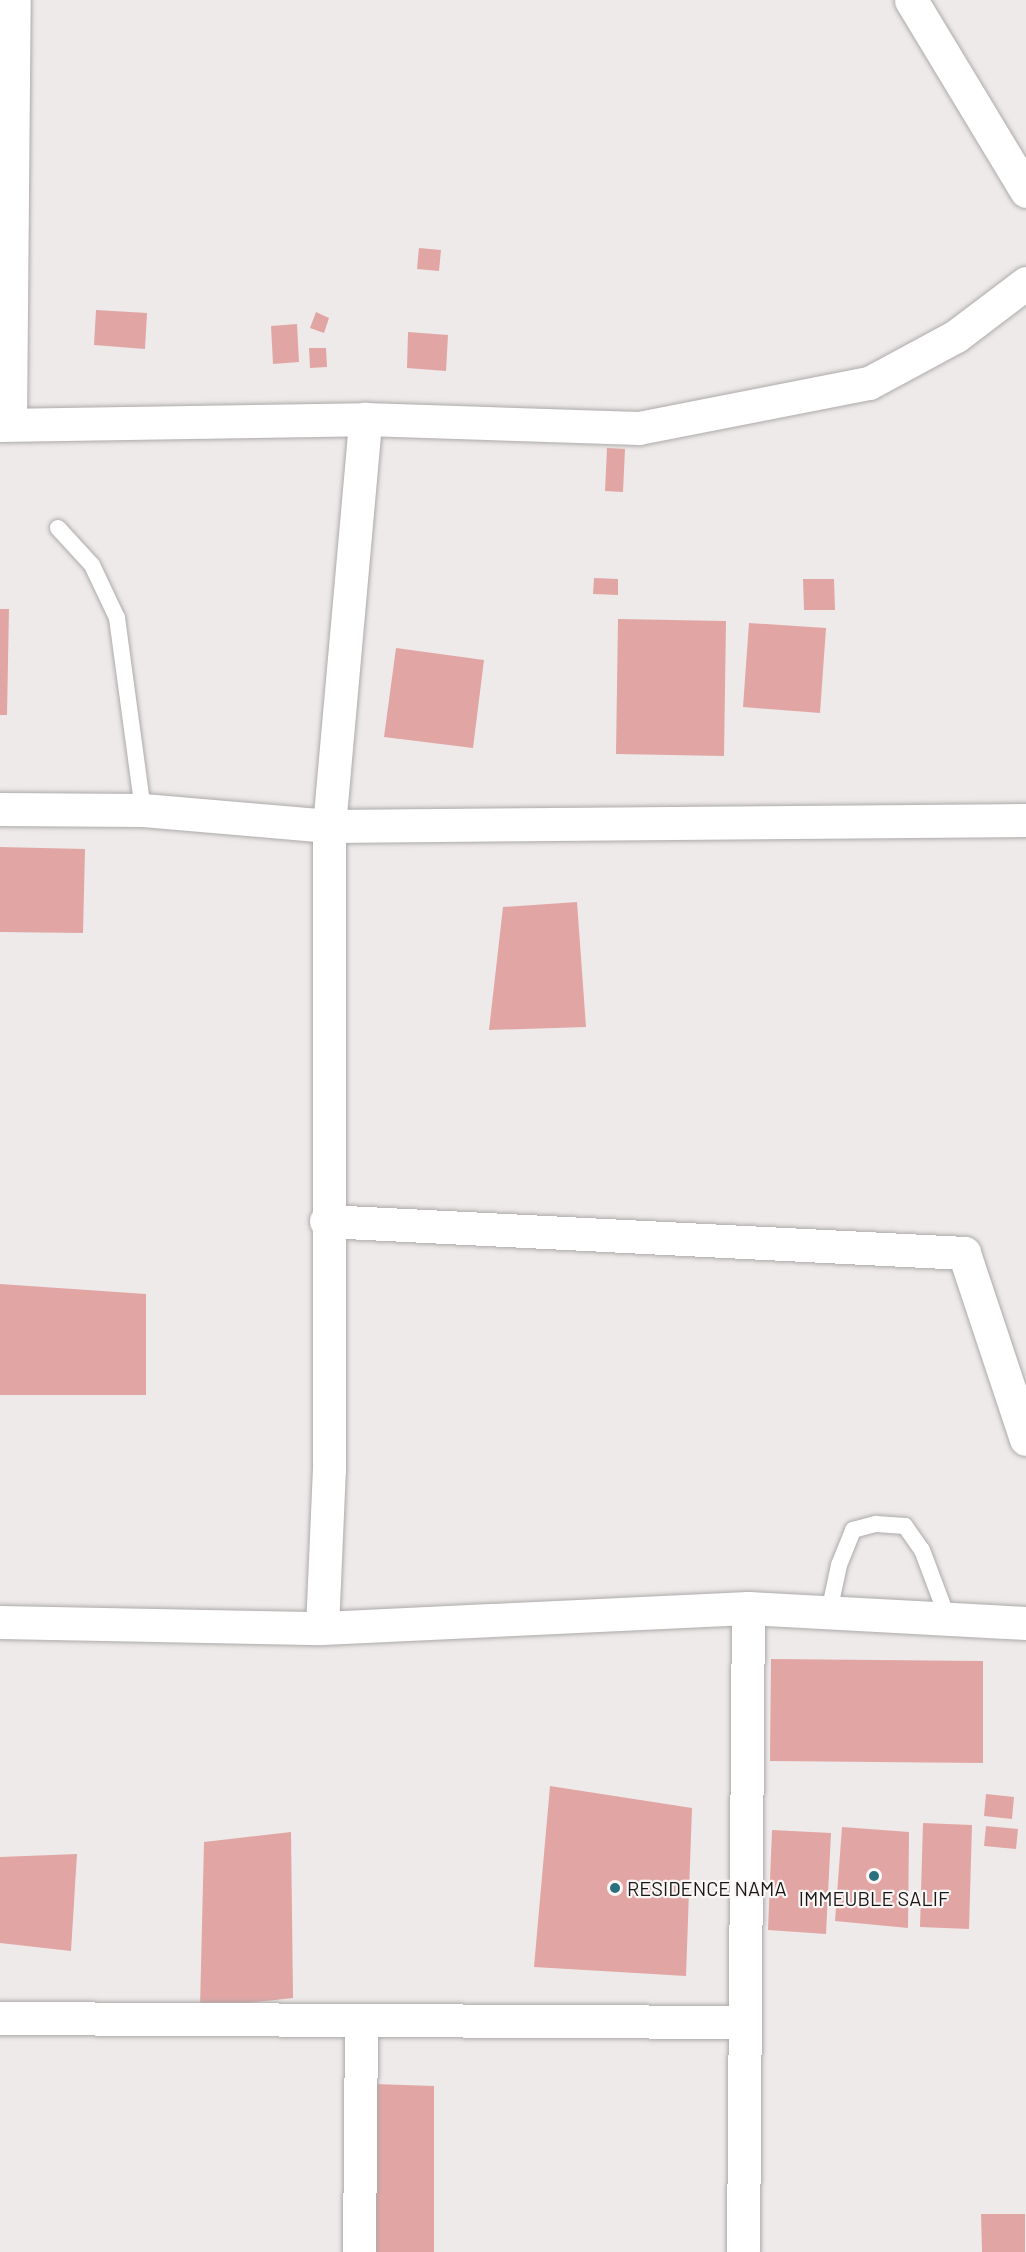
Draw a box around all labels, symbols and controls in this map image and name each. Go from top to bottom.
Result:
marker: IMMEUBLE SALIF [867,1869,881,1883]
place label: RESIDENCE NAMA [627,1876,787,1900]
marker: RESIDENCE NAMA [608,1881,622,1895]
place label: IMMEUBLE SALIF [799,1886,949,1910]

